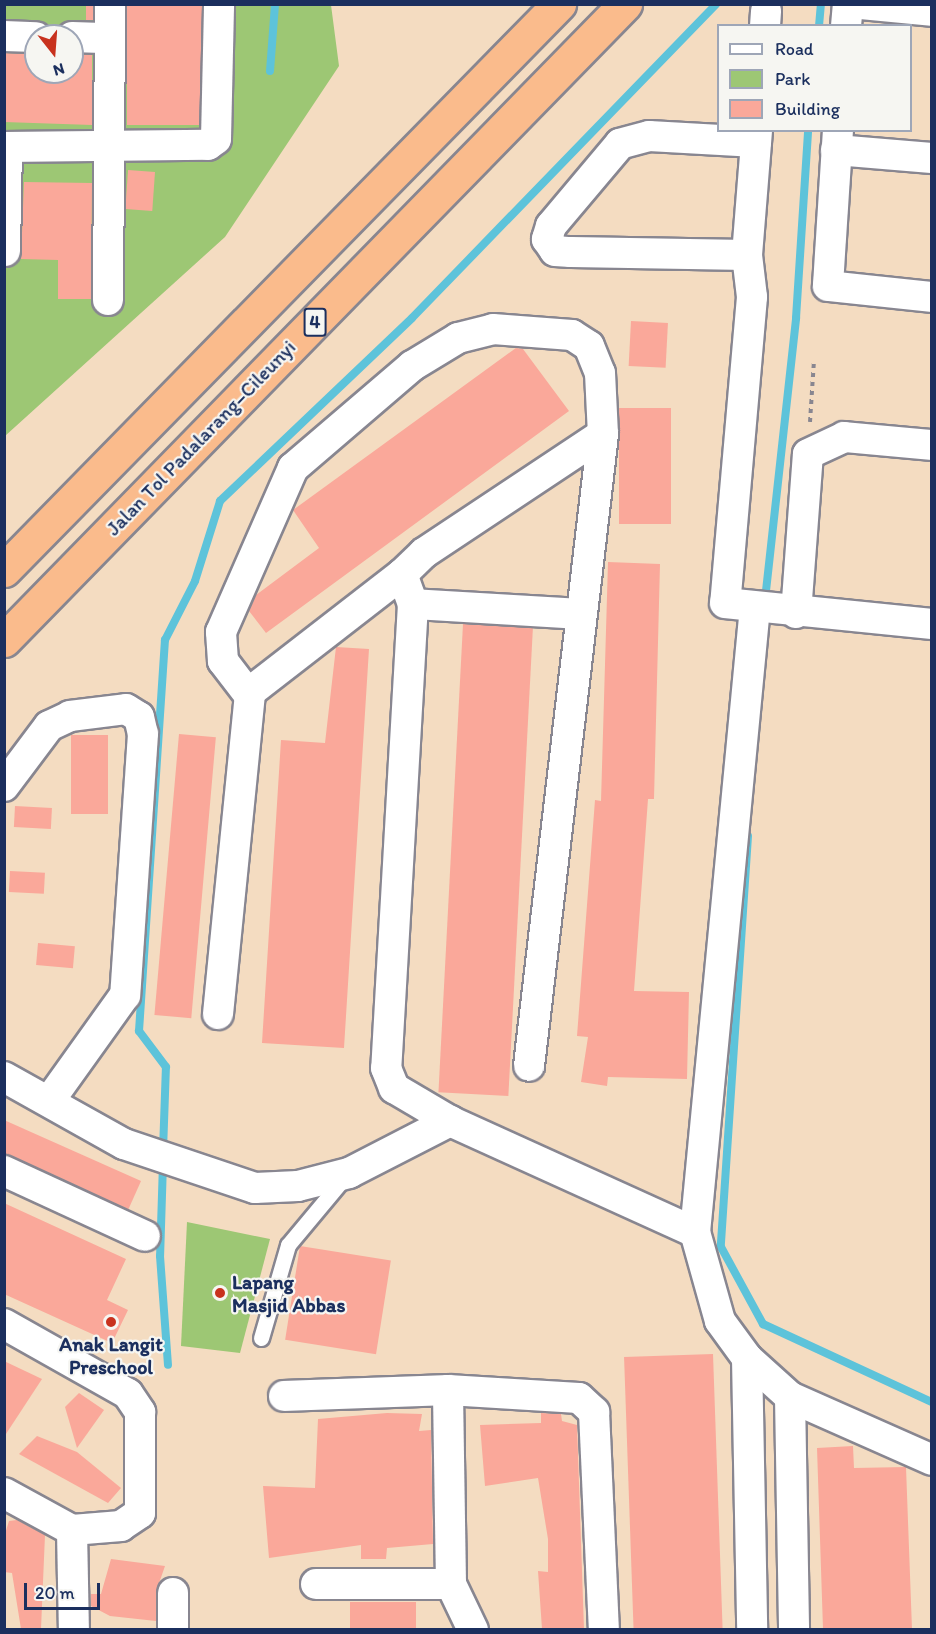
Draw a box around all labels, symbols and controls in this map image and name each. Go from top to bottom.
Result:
north arrow [24,24,84,84]
legend [717,24,912,132]
text: Road [775,38,814,60]
text: N [51,59,67,80]
text: Park [775,68,810,90]
text: Building [775,98,840,120]
road number: 4 [303,307,327,337]
street label: Jalan Tol Padalarang–Cileunyi [102,336,300,540]
place label: Lapang Masjid Abbas [232,1270,345,1317]
marker: Lapang Masjid Abbas [213,1286,227,1300]
marker: Anak Langit Preschool [104,1315,118,1329]
place label: Anak Langit Preschool [59,1332,163,1379]
scale bar [27,1571,104,1609]
text: 20 m [35,1582,75,1604]

